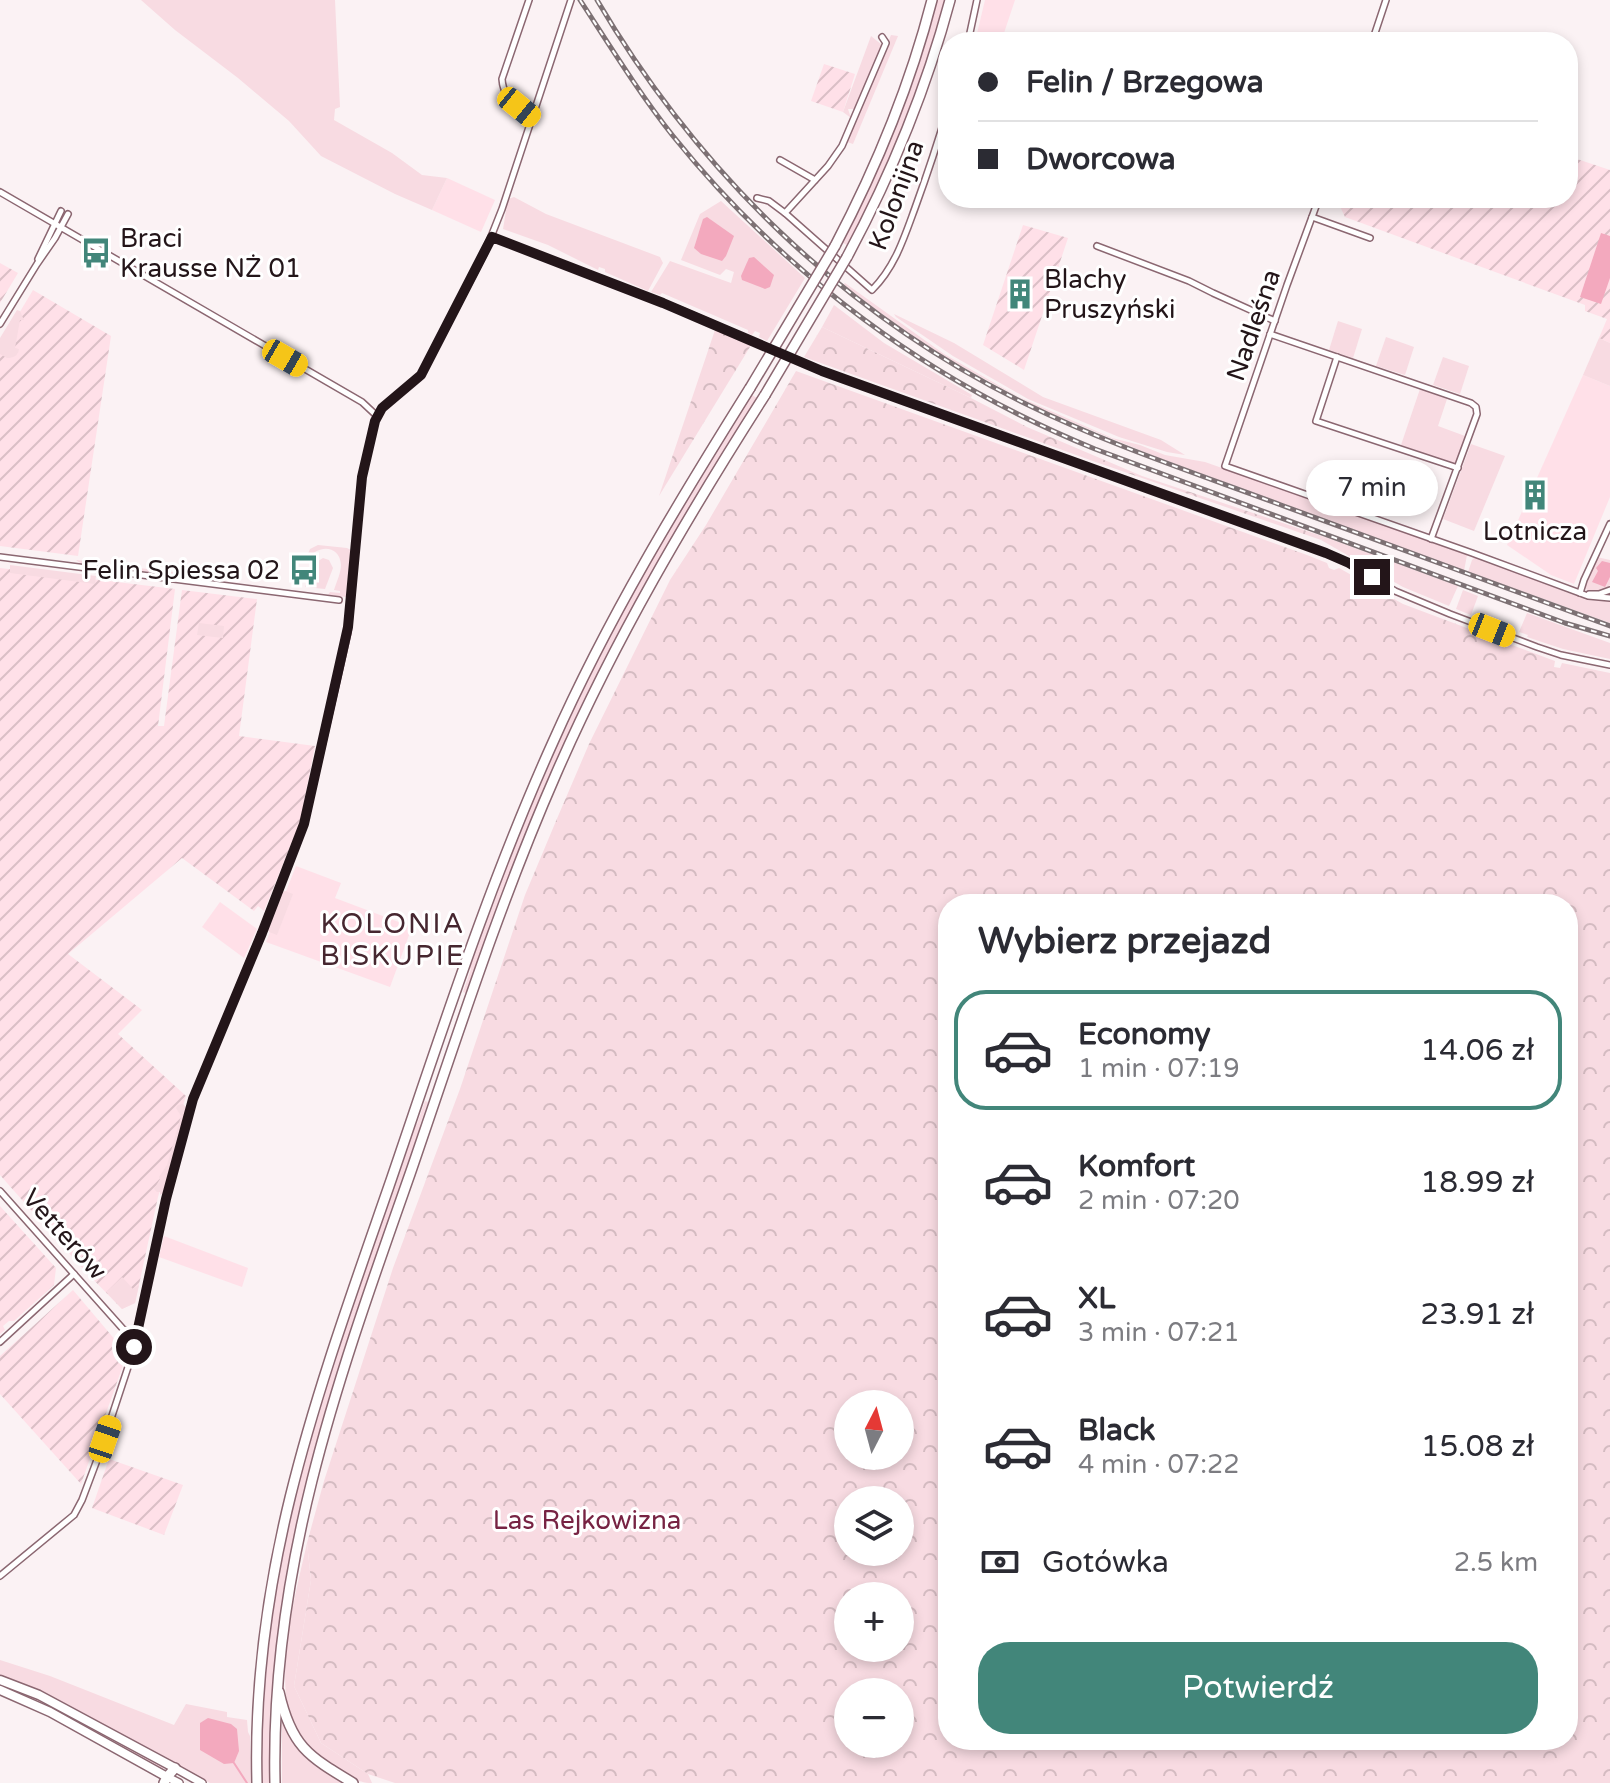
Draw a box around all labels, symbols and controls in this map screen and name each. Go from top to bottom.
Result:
text: Felin / Brzegowa [1026,64,1264,101]
car [493,83,545,131]
street label: Kolonijna [862,136,931,254]
text: Dworcowa [1026,141,1176,178]
place label: Braci Krausse NŻ 01 [120,223,301,284]
bus stop icon: Braci Krausse NŻ 01 [79,236,113,270]
place label: Blachy Pruszyński [1044,264,1175,325]
street label: Nadleśna [1220,265,1287,385]
building icon: Blachy Pruszyński [1003,277,1037,311]
car [258,336,312,380]
callout: 7 min [1306,461,1438,517]
text: 7 min [1337,472,1407,503]
building icon: Lotnicza [1518,478,1552,512]
place label: Lotnicza [1483,516,1587,547]
bus stop icon: Felin Spiessa 02 [287,553,321,587]
place label: Felin Spiessa 02 [83,555,280,586]
route end [1354,559,1390,595]
car [1465,610,1519,650]
district label: KOLONIA BISKUPIE [320,907,466,973]
text: Wybierz przejazd [978,920,1271,963]
icon: car [982,1014,1054,1086]
text: Economy [1078,1016,1211,1053]
text: 14.06 zł [1420,1032,1534,1069]
text: 1 min · 07:19 [1078,1053,1240,1084]
icon: car [982,1146,1054,1218]
text: Komfort [1078,1148,1195,1185]
text: 18.99 zł [1420,1164,1534,1201]
street label: Vetterów [16,1183,113,1286]
text: 2 min · 07:20 [1078,1185,1240,1216]
icon: car [982,1278,1054,1350]
text: XL [1078,1280,1115,1317]
text: 23.91 zł [1420,1296,1534,1333]
text: 3 min · 07:21 [1078,1317,1240,1348]
route start [116,1329,152,1365]
north arrow [834,1390,914,1470]
map controls [834,1390,914,1758]
icon: car [982,1410,1054,1482]
car [86,1412,124,1466]
text: Black [1078,1412,1155,1449]
text: 15.08 zł [1421,1428,1534,1465]
text: 4 min · 07:22 [1078,1449,1240,1480]
button: layers [834,1486,914,1566]
park label: Las Rejkowizna [493,1505,681,1536]
icon: cash [978,1540,1022,1584]
text: Gotówka [1042,1544,1169,1581]
text: 2.5 km [1454,1547,1538,1578]
button: + [834,1582,914,1662]
button: Potwierdź [978,1642,1538,1734]
button: − [834,1678,914,1758]

